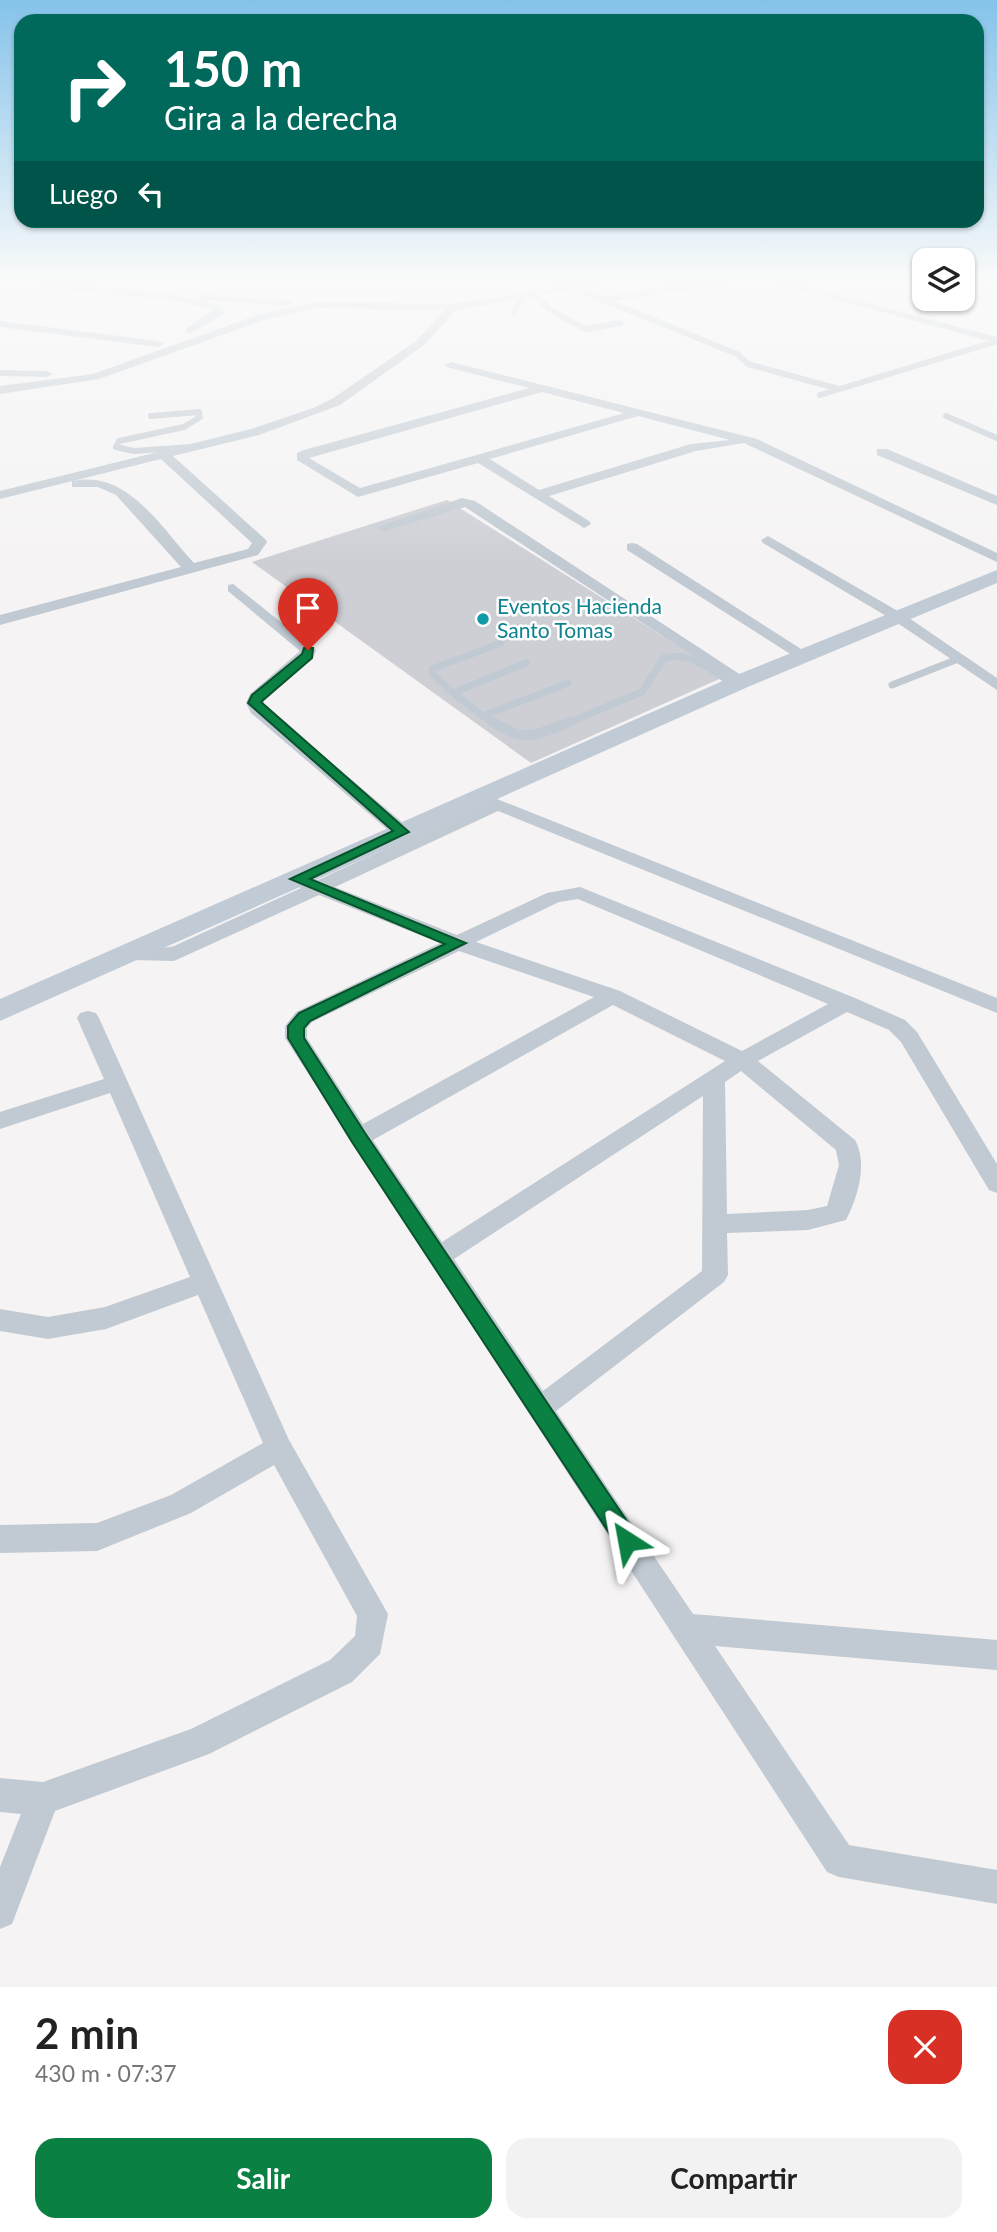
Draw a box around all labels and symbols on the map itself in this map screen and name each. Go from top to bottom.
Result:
pin [278,578,338,650]
place label: Eventos Hacienda Santo Tomas [497,593,662,642]
marker: Eventos Hacienda Santo Tomas [475,611,491,627]
position arrow [590,1504,664,1578]

